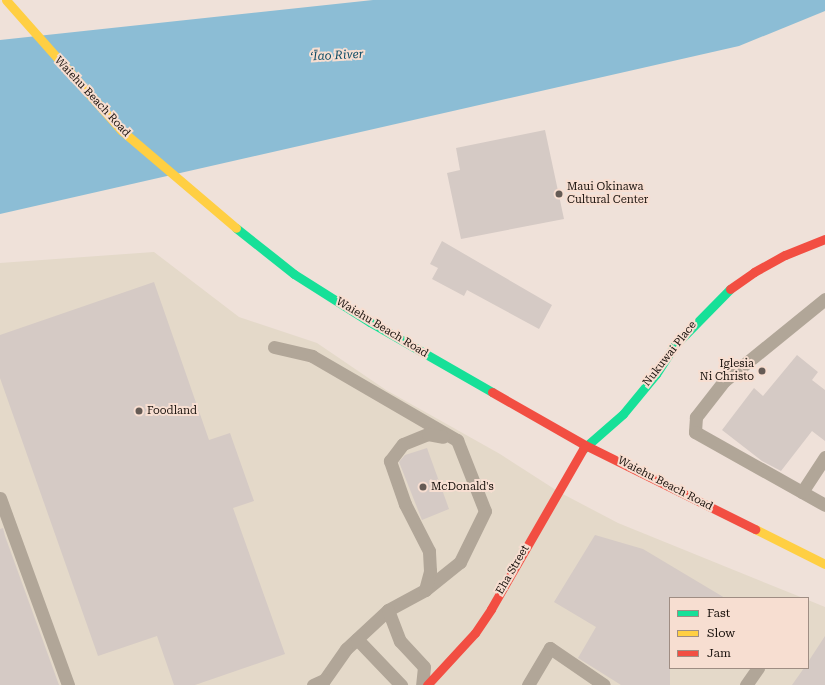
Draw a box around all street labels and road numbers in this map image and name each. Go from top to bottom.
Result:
street label: Waiehu Beach Road [51,54,133,140]
street label: Waiehu Beach Road [334,295,430,361]
street label: Nukuwai Place [641,319,699,389]
street label: Waiehu Beach Road [615,454,715,514]
street label: Eha Street [494,543,532,597]

